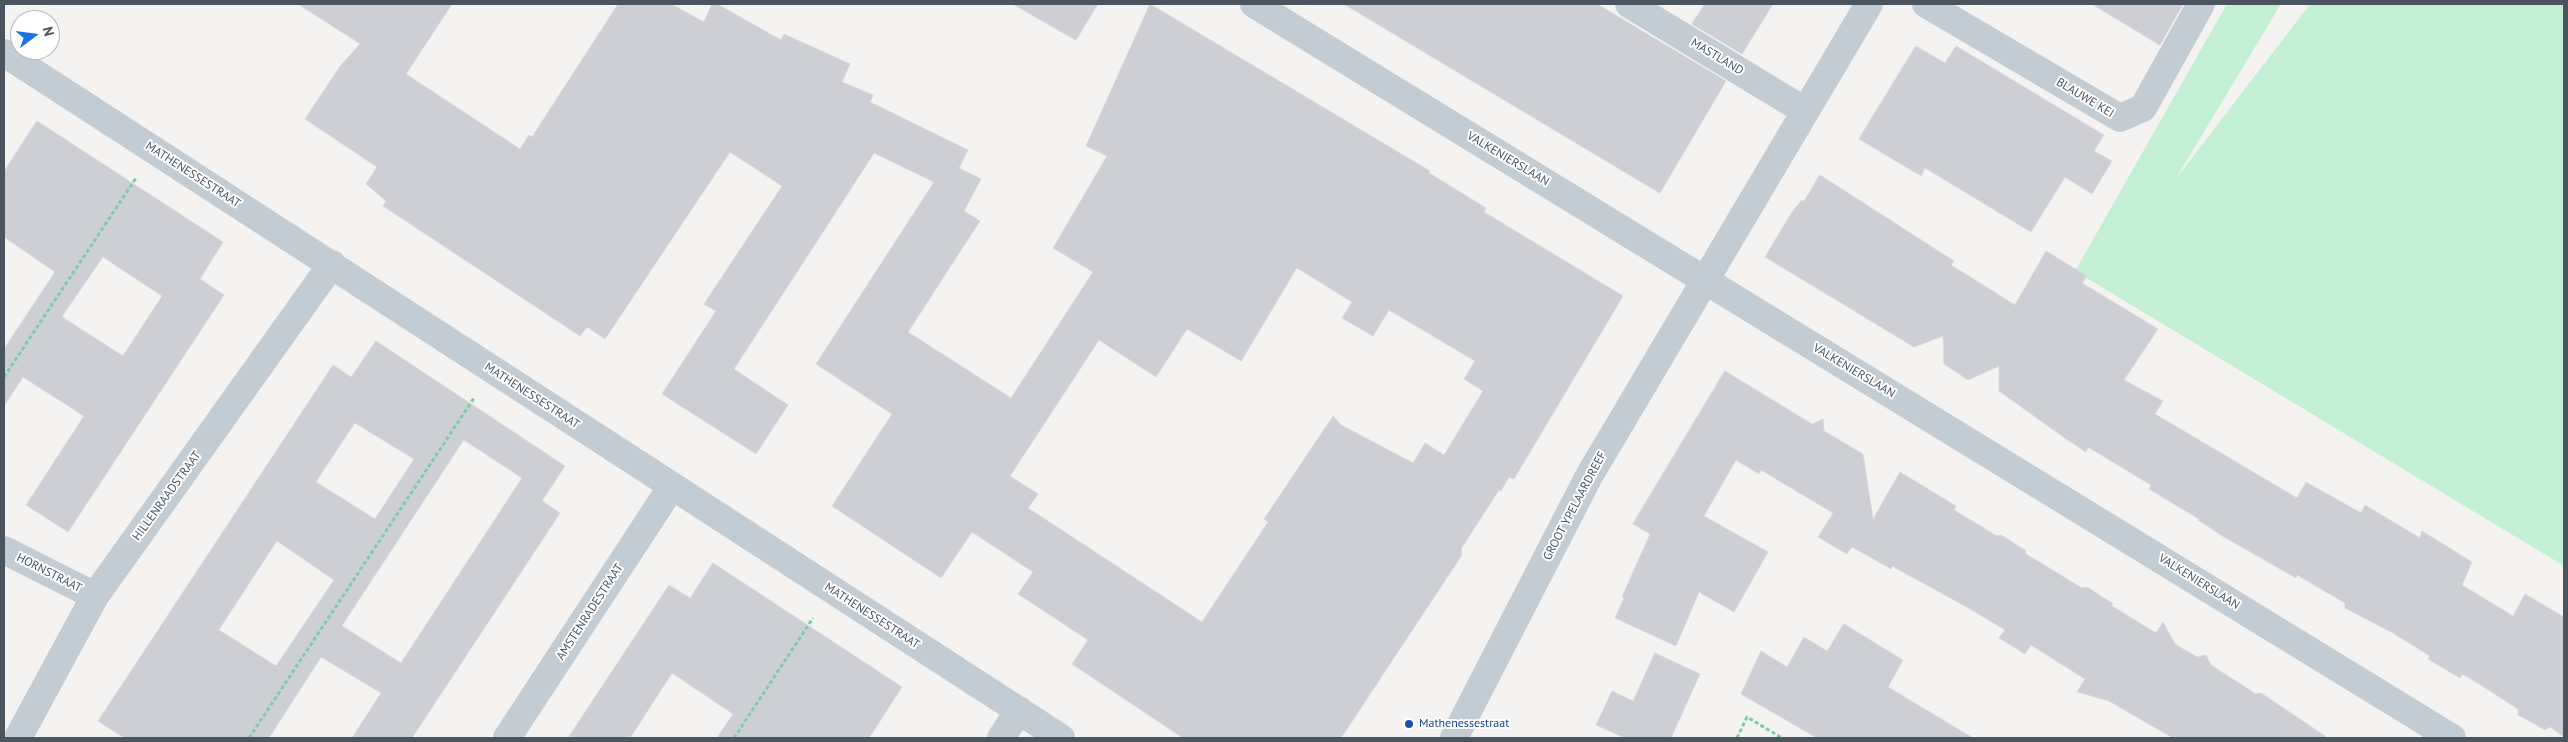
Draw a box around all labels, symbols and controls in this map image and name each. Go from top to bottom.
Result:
north arrow [10,10,60,60]
text: N [39,25,58,38]
street label: MASTLAND [1688,36,1746,78]
street label: BLAUWE KEI [2053,75,2117,121]
street label: VALKENIERSLAAN [1464,129,1552,189]
street label: MATHENESSESTRAAT [143,139,243,211]
street label: VALKENIERSLAAN [1810,341,1898,401]
street label: MATHENESSESTRAAT [482,360,582,432]
street label: HILLENRAADSTRAAT [130,449,204,543]
street label: GROOT YPELAARDREEF [1540,449,1610,563]
street label: HORNSTRAAT [14,550,84,596]
street label: VALKENIERSLAAN [2156,551,2242,613]
street label: AMSTENRADESTRAAT [553,561,627,663]
street label: MATHENESSESTRAAT [822,580,922,652]
place label: Mathenessestraat [1419,717,1509,731]
marker: Mathenessestraat [1403,718,1415,730]

